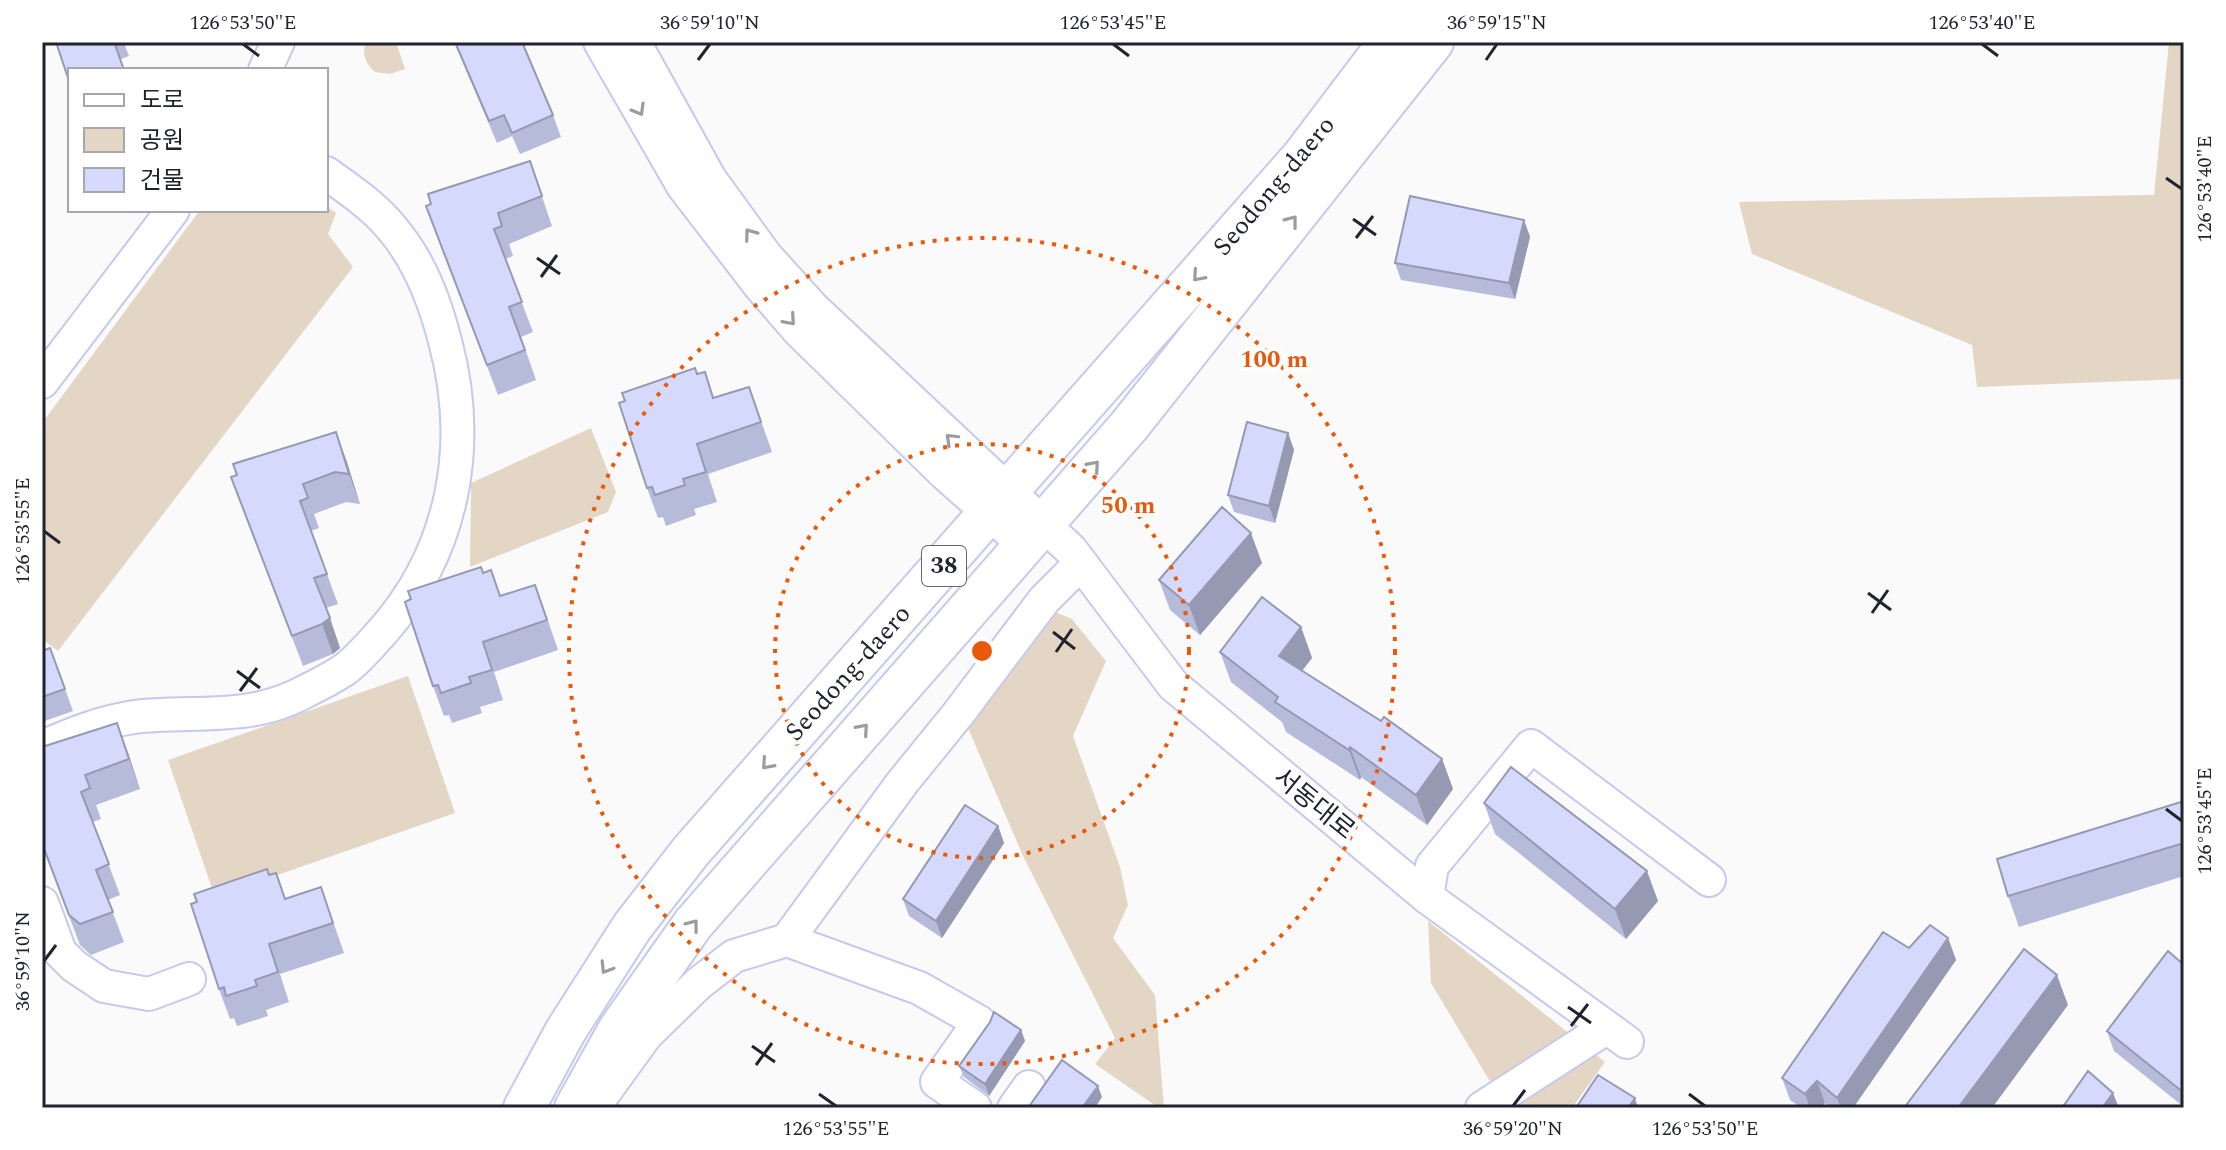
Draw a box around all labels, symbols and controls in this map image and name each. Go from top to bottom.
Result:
text: 126°53'50"E [189,8,297,38]
text: 36°59'10"N [660,8,760,38]
text: 126°53'45"E [1059,8,1167,38]
text: 36°59'15"N [1447,8,1547,38]
text: 126°53'40"E [1928,8,2036,38]
legend [68,68,328,212]
text: 도로 [140,83,184,119]
one-way arrow [629,101,645,115]
street label: Seodong-daero [1203,107,1345,265]
text: 공원 [140,123,184,159]
text: 126°53'40"E [2190,135,2220,243]
text: 건물 [140,163,184,199]
one-way arrow [1283,215,1297,230]
one-way arrow [745,228,760,243]
one-way arrow [1193,266,1208,281]
one-way arrow [780,311,795,326]
text: 100 m [1240,342,1308,378]
one-way arrow [946,434,960,449]
one-way arrow [1084,461,1098,476]
text: 126°53'55"E [8,477,38,585]
text: 50 m [1101,488,1156,524]
road number: 38 [922,546,966,586]
street label: Seodong-daero [775,595,921,751]
centre of rings [968,637,996,665]
one-way arrow [853,723,868,738]
one-way arrow [762,755,776,770]
street label: 서동대로 [1264,758,1364,850]
text: 126°53'45"E [2190,767,2220,875]
text: 36°59'10"N [8,911,38,1011]
one-way arrow [683,920,698,934]
one-way arrow [600,959,615,974]
text: 126°53'55"E [782,1114,890,1144]
text: 36°59'20"N [1463,1114,1563,1144]
text: 126°53'50"E [1651,1114,1759,1144]

